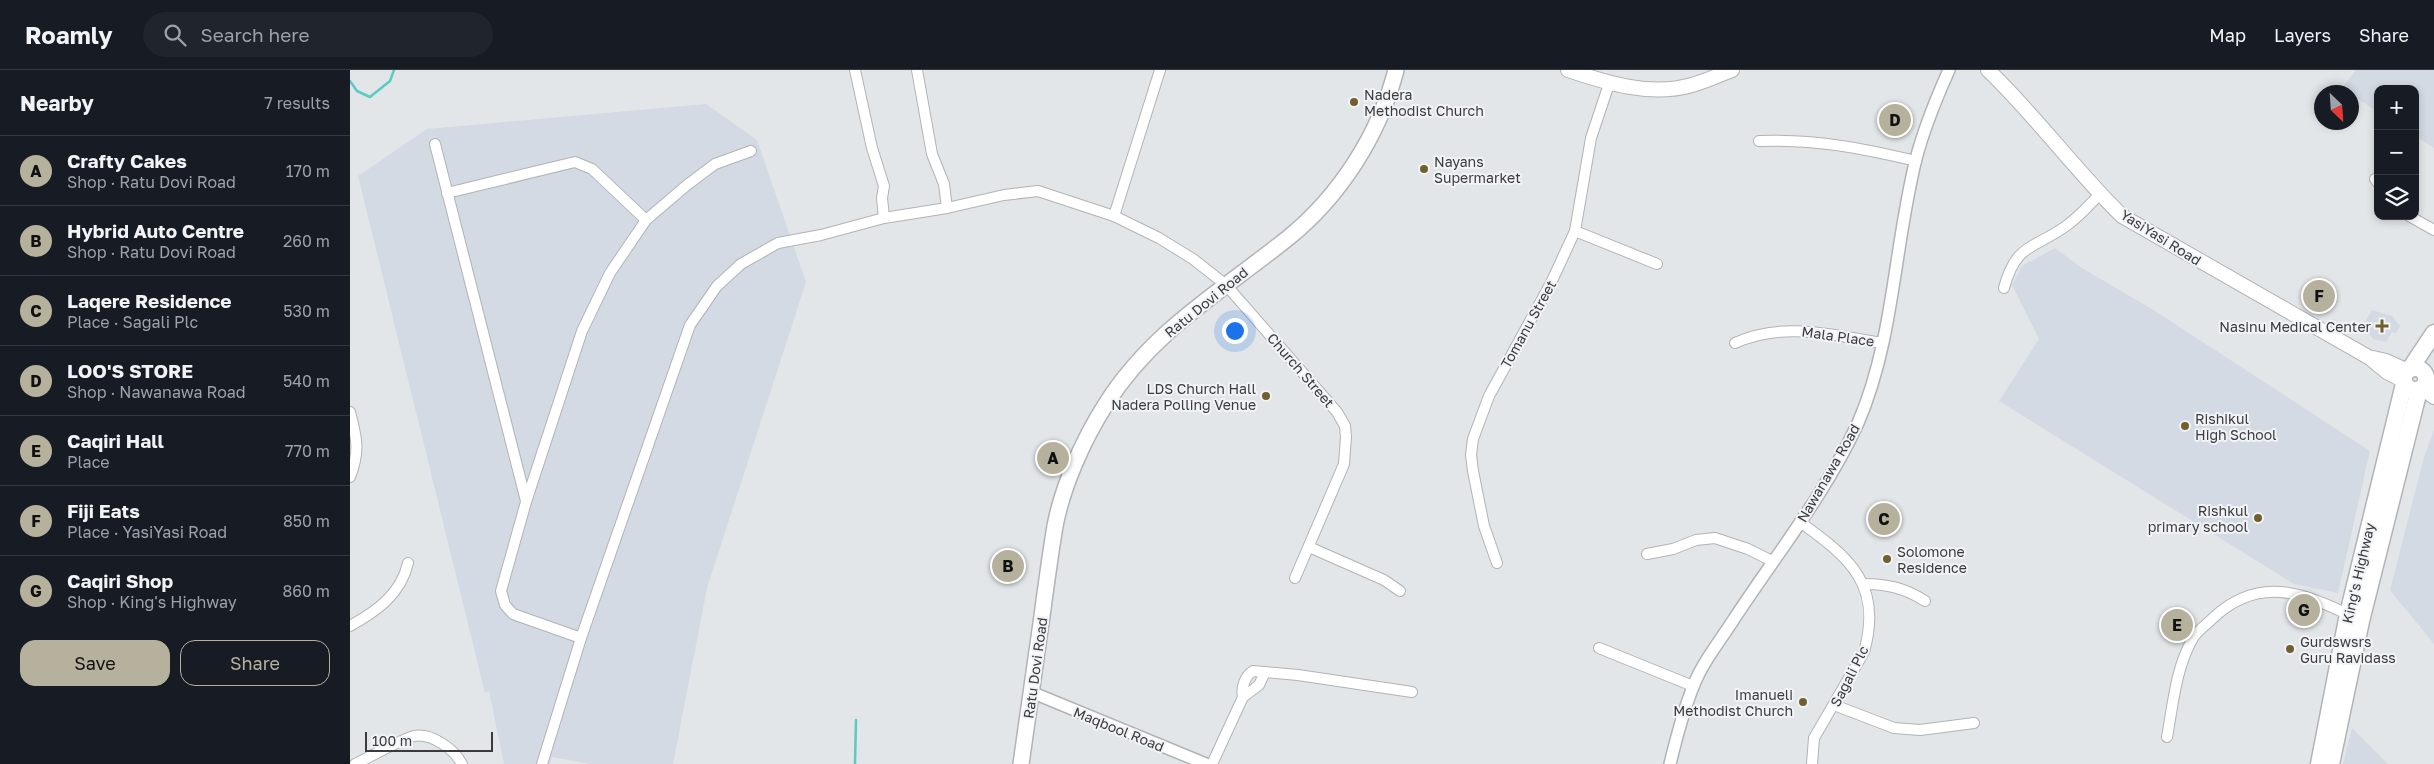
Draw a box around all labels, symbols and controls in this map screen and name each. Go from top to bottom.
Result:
search box [143,12,493,57]
text: Roamly [25,20,113,49]
icon: search [161,21,189,49]
text: Search here [201,23,309,46]
text: Map [2209,24,2246,46]
text: Layers [2274,24,2331,46]
text: Share [2359,24,2409,46]
north arrow [2314,85,2359,130]
map controls [2374,85,2419,220]
button: + [2374,85,2419,130]
place label: Nadera Methodist Church [1364,86,1484,119]
text: Nearby [20,90,94,116]
text: 7 results [264,93,330,113]
marker: Nadera Methodist Church [1348,96,1360,108]
pin: D [1879,101,1911,139]
button: − [2374,130,2419,175]
text: Crafty Cakes [67,149,187,172]
place label: Nayans Supermarket [1434,153,1521,186]
text: A [30,161,42,181]
text: 170 m [286,161,330,181]
marker: Nayans Supermarket [1418,163,1430,175]
text: Shop · Ratu Dovi Road [67,172,236,192]
button: layers [2374,175,2419,220]
street label: YasiYasi Road [2118,206,2204,268]
text: Hybrid Auto Centre [67,219,244,242]
text: B [30,231,42,251]
text: 260 m [283,231,330,251]
text: Shop · Ratu Dovi Road [67,242,236,262]
street label: Ratu Dovi Road [1161,263,1251,341]
street label: Tomanu Street [1497,277,1559,371]
pin: F [2303,277,2335,315]
text: Laqere Residence [67,289,232,312]
text: C [30,301,42,321]
text: 530 m [283,301,330,321]
text: Place · Sagali Plc [67,312,198,332]
your location [1222,318,1248,344]
place label: Nasinu Medical Center [2219,318,2372,335]
marker: Nasinu Medical Center [2375,319,2389,333]
street label: Mala Place [1801,322,1875,350]
street label: Church Street [1264,329,1338,411]
text: LOO'S STORE [67,359,193,382]
text: D [30,371,42,391]
text: 540 m [283,371,330,391]
place label: LDS Church Hall Nadera Polling Venue [1111,380,1256,413]
text: Shop · Nawanawa Road [67,382,246,402]
marker: LDS Church Hall Nadera Polling Venue [1260,390,1272,402]
place label: Rishikul High School [2195,410,2277,443]
marker: Rishikul High School [2179,420,2191,432]
street label: Nawanawa Road [1793,421,1863,525]
text: Caqiri Hall [67,429,164,452]
pin: A [1037,439,1069,477]
text: E [31,441,41,461]
text: 770 m [285,441,330,461]
text: Place [67,452,110,472]
text: Fiji Eats [67,499,140,522]
pin: C [1868,500,1900,538]
place label: Rishkul primary school [2148,502,2248,535]
text: F [31,511,41,531]
text: 850 m [283,511,330,531]
marker: Rishkul primary school [2252,512,2264,524]
street label: King's Highway [2338,521,2378,625]
text: Place · YasiYasi Road [67,522,227,542]
place label: Solomone Residence [1897,543,1967,576]
pin: B [992,547,1024,585]
marker: Solomone Residence [1881,553,1893,565]
text: Caqiri Shop [67,569,173,592]
text: G [30,581,42,601]
text: 860 m [282,581,330,601]
pin: G [2288,591,2320,629]
text: Shop · King's Highway [67,592,237,612]
pin: E [2161,606,2193,644]
street label: Ratu Dovi Road [1019,616,1051,720]
place label: Gurdswsrs Guru Ravidass [2300,633,2396,666]
button: Save [20,640,170,686]
button: Share [180,640,330,686]
street label: Sagali Plc [1826,642,1872,709]
marker: Gurdswsrs Guru Ravidass [2284,643,2296,655]
place label: Imanueli Methodist Church [1673,686,1793,719]
marker: Imanueli Methodist Church [1797,696,1809,708]
street label: Maqbool Road [1071,703,1167,755]
scale bar [365,729,492,752]
text: 100 m [372,732,412,749]

